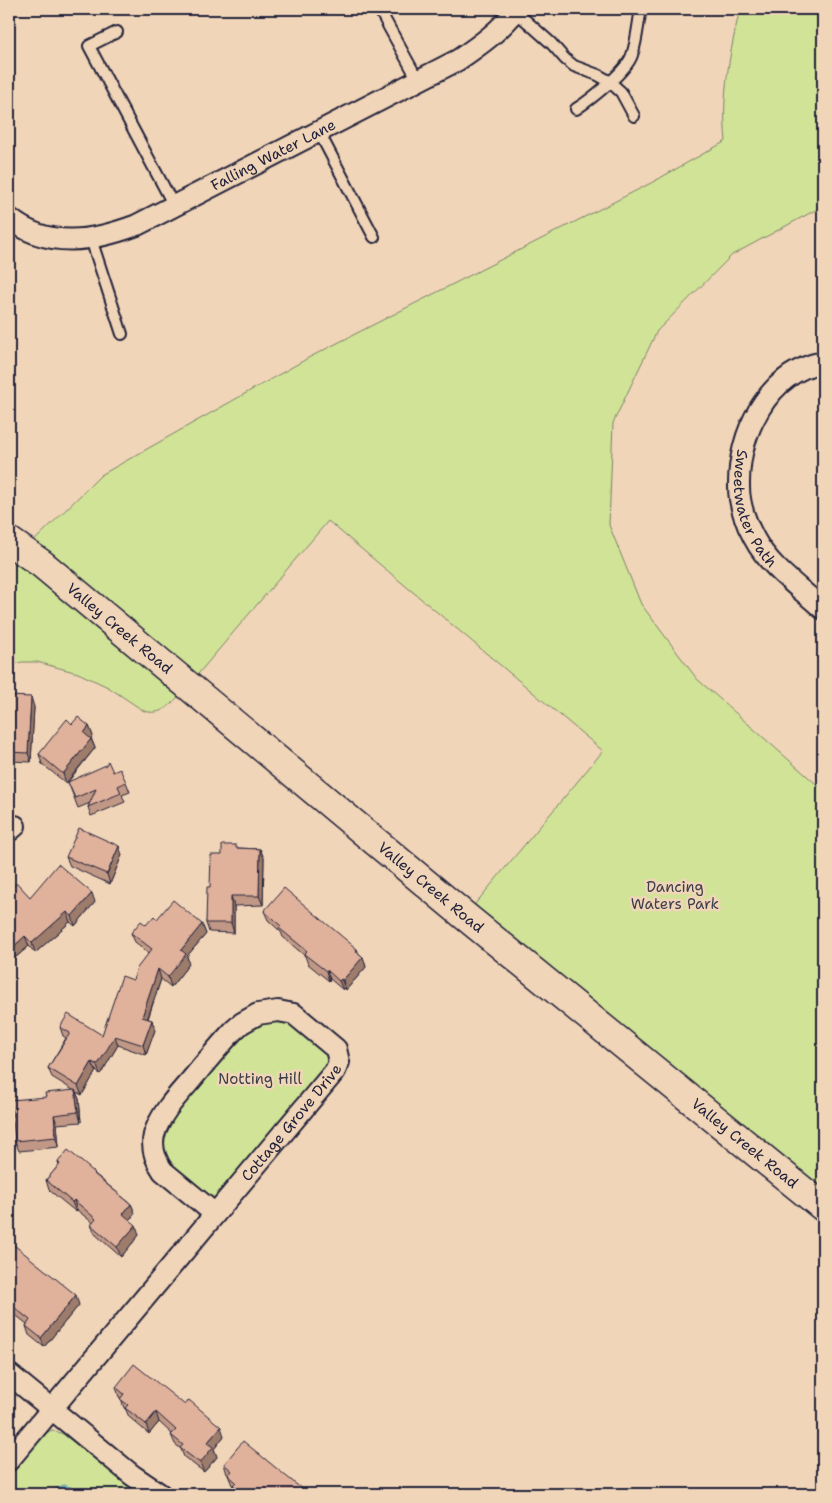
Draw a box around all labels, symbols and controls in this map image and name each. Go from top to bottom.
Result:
street label: Falling Water Lane [207,115,339,195]
street label: Sweetwater Path [729,448,781,572]
street label: Valley Creek Road [62,578,177,679]
street label: Valley Creek Road [374,838,488,938]
park label: Dancing Waters Park [631,877,719,914]
street label: Cottage Grove Drive [237,1061,347,1186]
park label: Notting Hill [218,1069,303,1089]
street label: Valley Creek Road [687,1094,803,1193]

